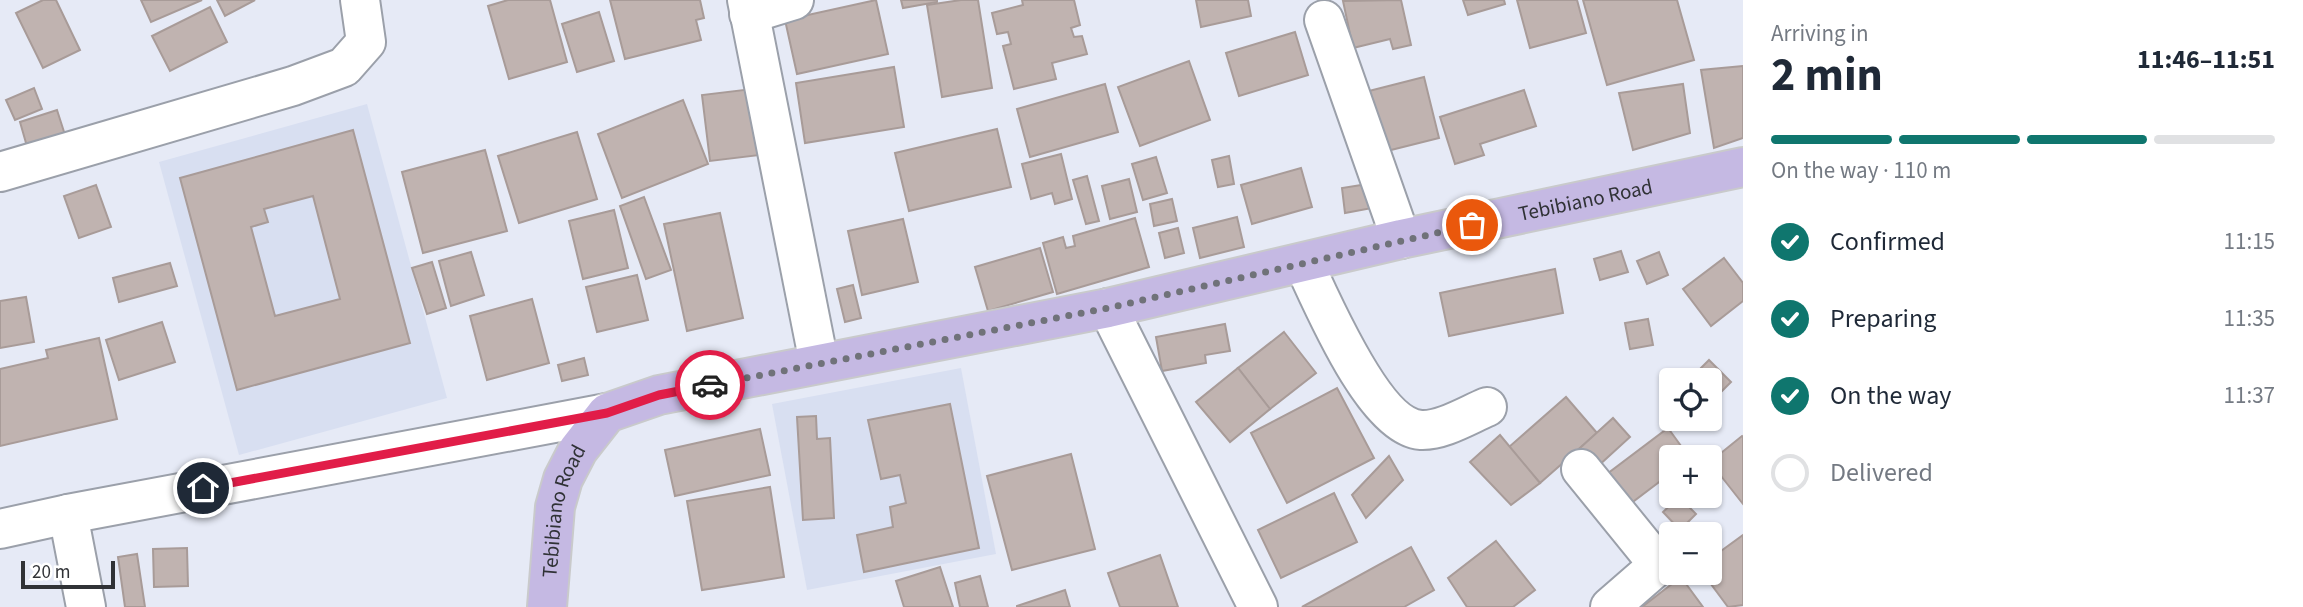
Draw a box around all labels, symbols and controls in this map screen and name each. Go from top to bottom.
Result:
text: Arriving in [1771,17,1869,50]
text: 11:46–11:51 [2137,41,2275,78]
text: 2 min [1771,43,1883,108]
text: On the way · 110 m [1771,154,1951,187]
street label: Tebibiano Road [1516,171,1655,229]
pin [1442,195,1502,255]
icon: bag [1453,206,1491,244]
icon: check [1771,223,1809,261]
text: Confirmed [1830,223,1945,260]
text: 11:15 [2224,225,2275,258]
icon: check [1771,300,1809,338]
text: Preparing [1830,300,1936,337]
text: 11:35 [2224,302,2275,335]
courier [675,350,745,420]
icon: car [691,366,729,404]
map controls [1659,368,1722,585]
button: locate [1659,368,1722,431]
icon: check [1771,377,1809,415]
text: On the way [1830,377,1951,414]
text: 11:37 [2224,379,2275,412]
street label: Tebibiano Road [534,439,593,579]
button: + [1659,445,1722,508]
text: Delivered [1830,454,1933,491]
pin [173,458,233,518]
icon: home [184,469,222,507]
button: − [1659,522,1722,585]
scale bar [21,558,116,590]
text: 20 m [32,559,70,586]

